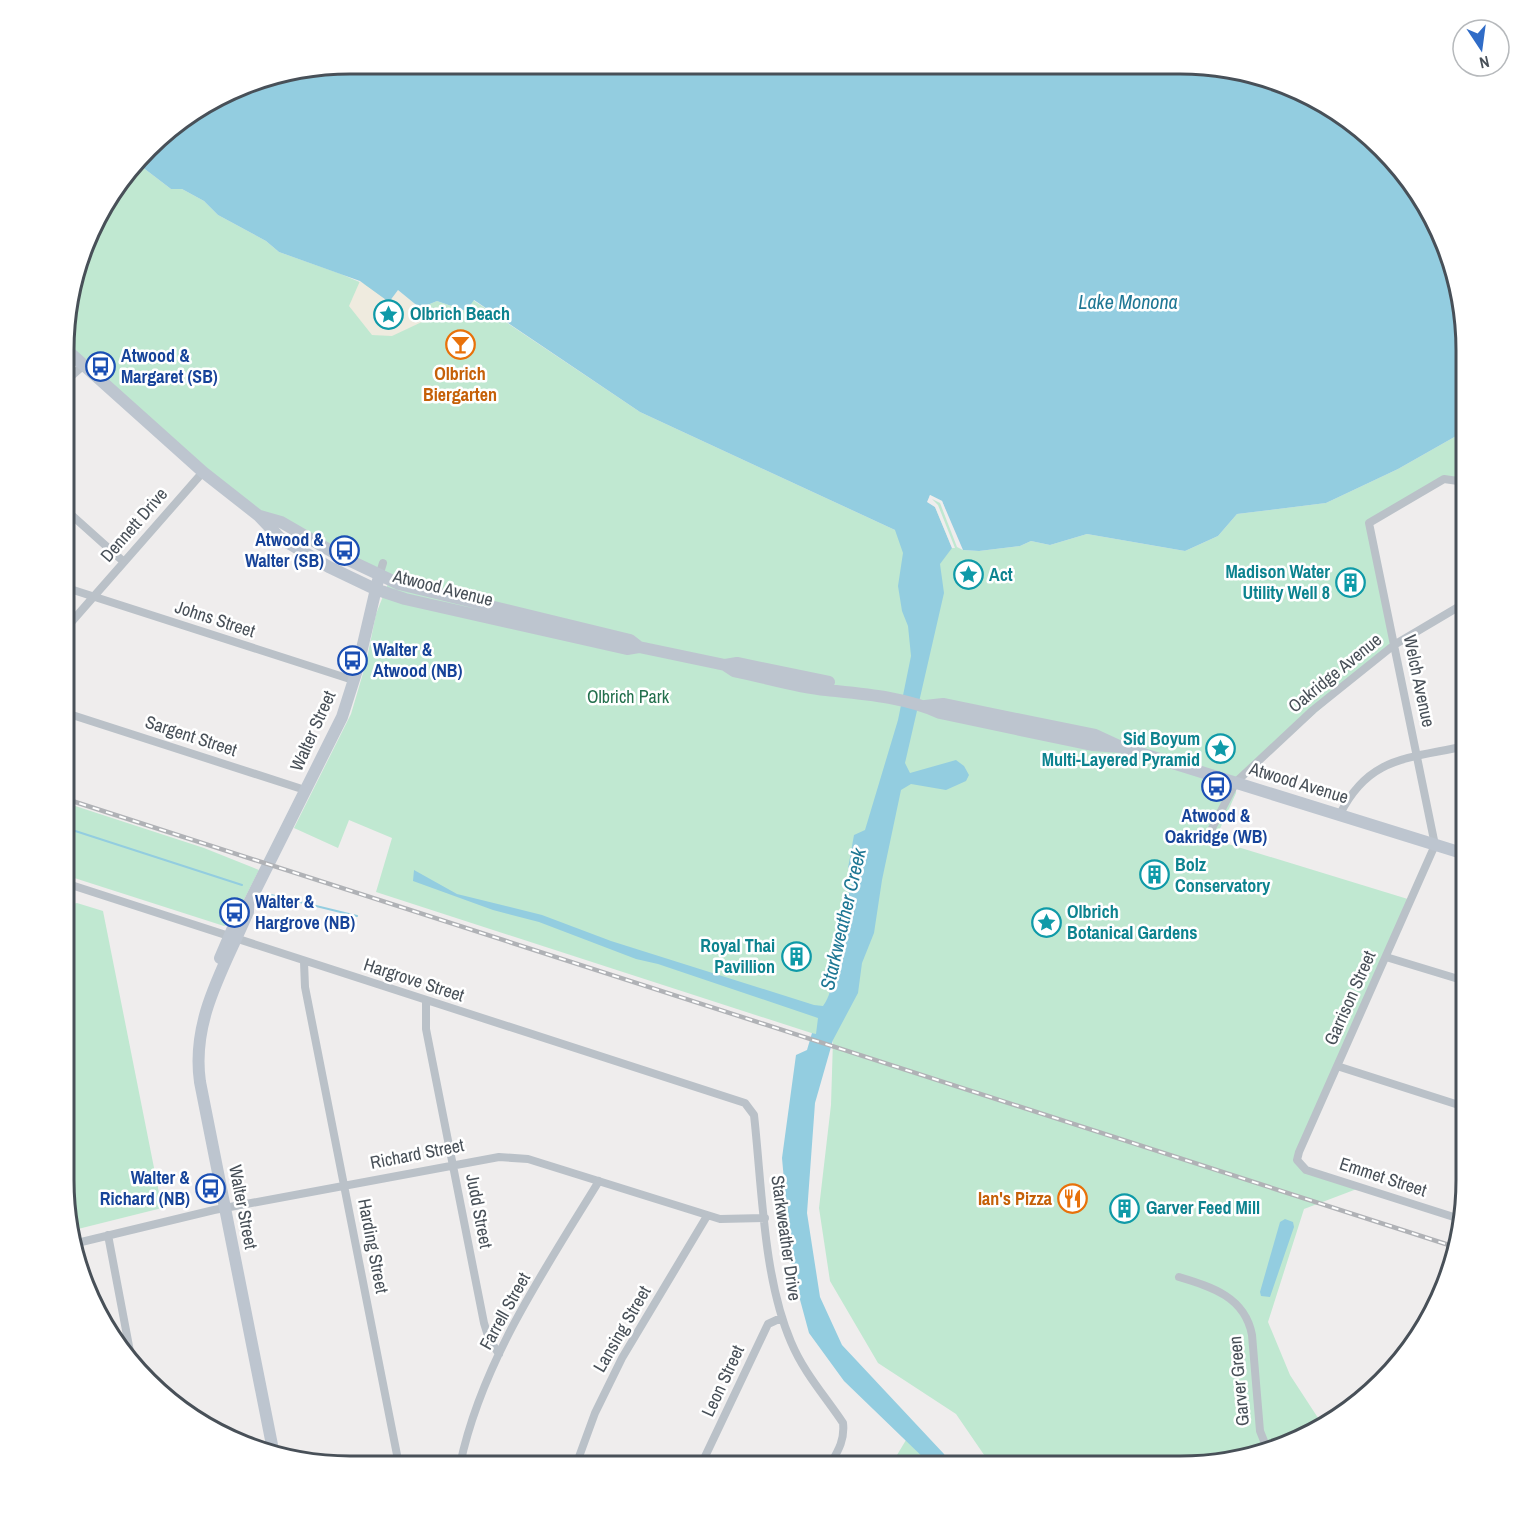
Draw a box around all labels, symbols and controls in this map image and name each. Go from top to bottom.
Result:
north arrow [1451,18,1511,78]
text: N [1477,51,1491,74]
water label: Lake Monona [1078,288,1178,315]
place icon: Olbrich Beach [373,298,405,330]
place label: Olbrich Beach [410,301,510,326]
bar icon: Olbrich Biergarten [444,329,476,361]
place label: Atwood & Margaret (SB) [121,343,218,389]
bus stop icon: Atwood & Margaret (SB) [84,350,116,382]
place label: Olbrich Biergarten [423,361,497,407]
street label: Dennett Drive [94,482,173,567]
place label: Atwood & Walter (SB) [245,527,324,573]
bus stop icon: Atwood & Walter (SB) [329,534,361,566]
place icon: Act [952,559,984,591]
place label: Madison Water Utility Well 8 [1226,559,1330,605]
place label: Act [989,562,1013,587]
street label: Atwood Avenue [389,563,496,612]
building icon: Madison Water Utility Well 8 [1335,566,1367,598]
street label: Johns Street [172,594,258,643]
street label: Oakridge Avenue [1283,627,1387,718]
street label: Welch Avenue [1398,632,1441,729]
place label: Walter & Atwood (NB) [373,637,462,683]
bus stop icon: Walter & Atwood (NB) [336,644,368,676]
park label: Olbrich Park [587,684,670,709]
street label: Walter Street [284,687,341,775]
street label: Sargent Street [142,709,240,762]
place label: Sid Boyum Multi-Layered Pyramid [1042,726,1200,772]
place icon: Sid Boyum Multi-Layered Pyramid [1205,733,1237,765]
street label: Atwood Avenue [1246,755,1352,809]
bus stop icon: Atwood & Oakridge (WB) [1200,771,1232,803]
place label: Atwood & Oakridge (WB) [1165,803,1267,849]
water label: Starkweather Creek [813,844,872,993]
place label: Bolz Conservatory [1175,852,1271,898]
building icon: Bolz Conservatory [1138,859,1170,891]
place label: Walter & Hargrove (NB) [255,889,355,935]
bus stop icon: Walter & Hargrove (NB) [218,896,250,928]
place label: Olbrich Botanical Gardens [1067,899,1197,945]
place icon: Olbrich Botanical Gardens [1030,906,1062,938]
place label: Royal Thai Pavillion [700,933,775,979]
building icon: Royal Thai Pavillion [780,940,812,972]
street label: Garrison Street [1318,947,1381,1049]
street label: Hargrove Street [361,952,468,1008]
street label: Richard Street [368,1132,466,1175]
street label: Emmet Street [1336,1151,1430,1202]
street label: Walter Street [223,1163,264,1251]
place label: Walter & Richard (NB) [100,1165,190,1211]
street label: Judd Street [460,1171,499,1250]
bus stop icon: Walter & Richard (NB) [195,1172,227,1204]
street label: Starkweather Drive [765,1174,808,1302]
restaurant icon: Ian's Pizza [1057,1183,1089,1215]
place label: Ian's Pizza [978,1186,1053,1211]
building icon: Garver Feed Mill [1109,1192,1141,1224]
place label: Garver Feed Mill [1146,1195,1260,1220]
street label: Harding Street [352,1196,395,1295]
street label: Farrell Street [473,1268,536,1354]
street label: Lansing Street [587,1281,656,1377]
street label: Garver Green [1222,1335,1255,1427]
street label: Leon Street [695,1341,750,1421]

